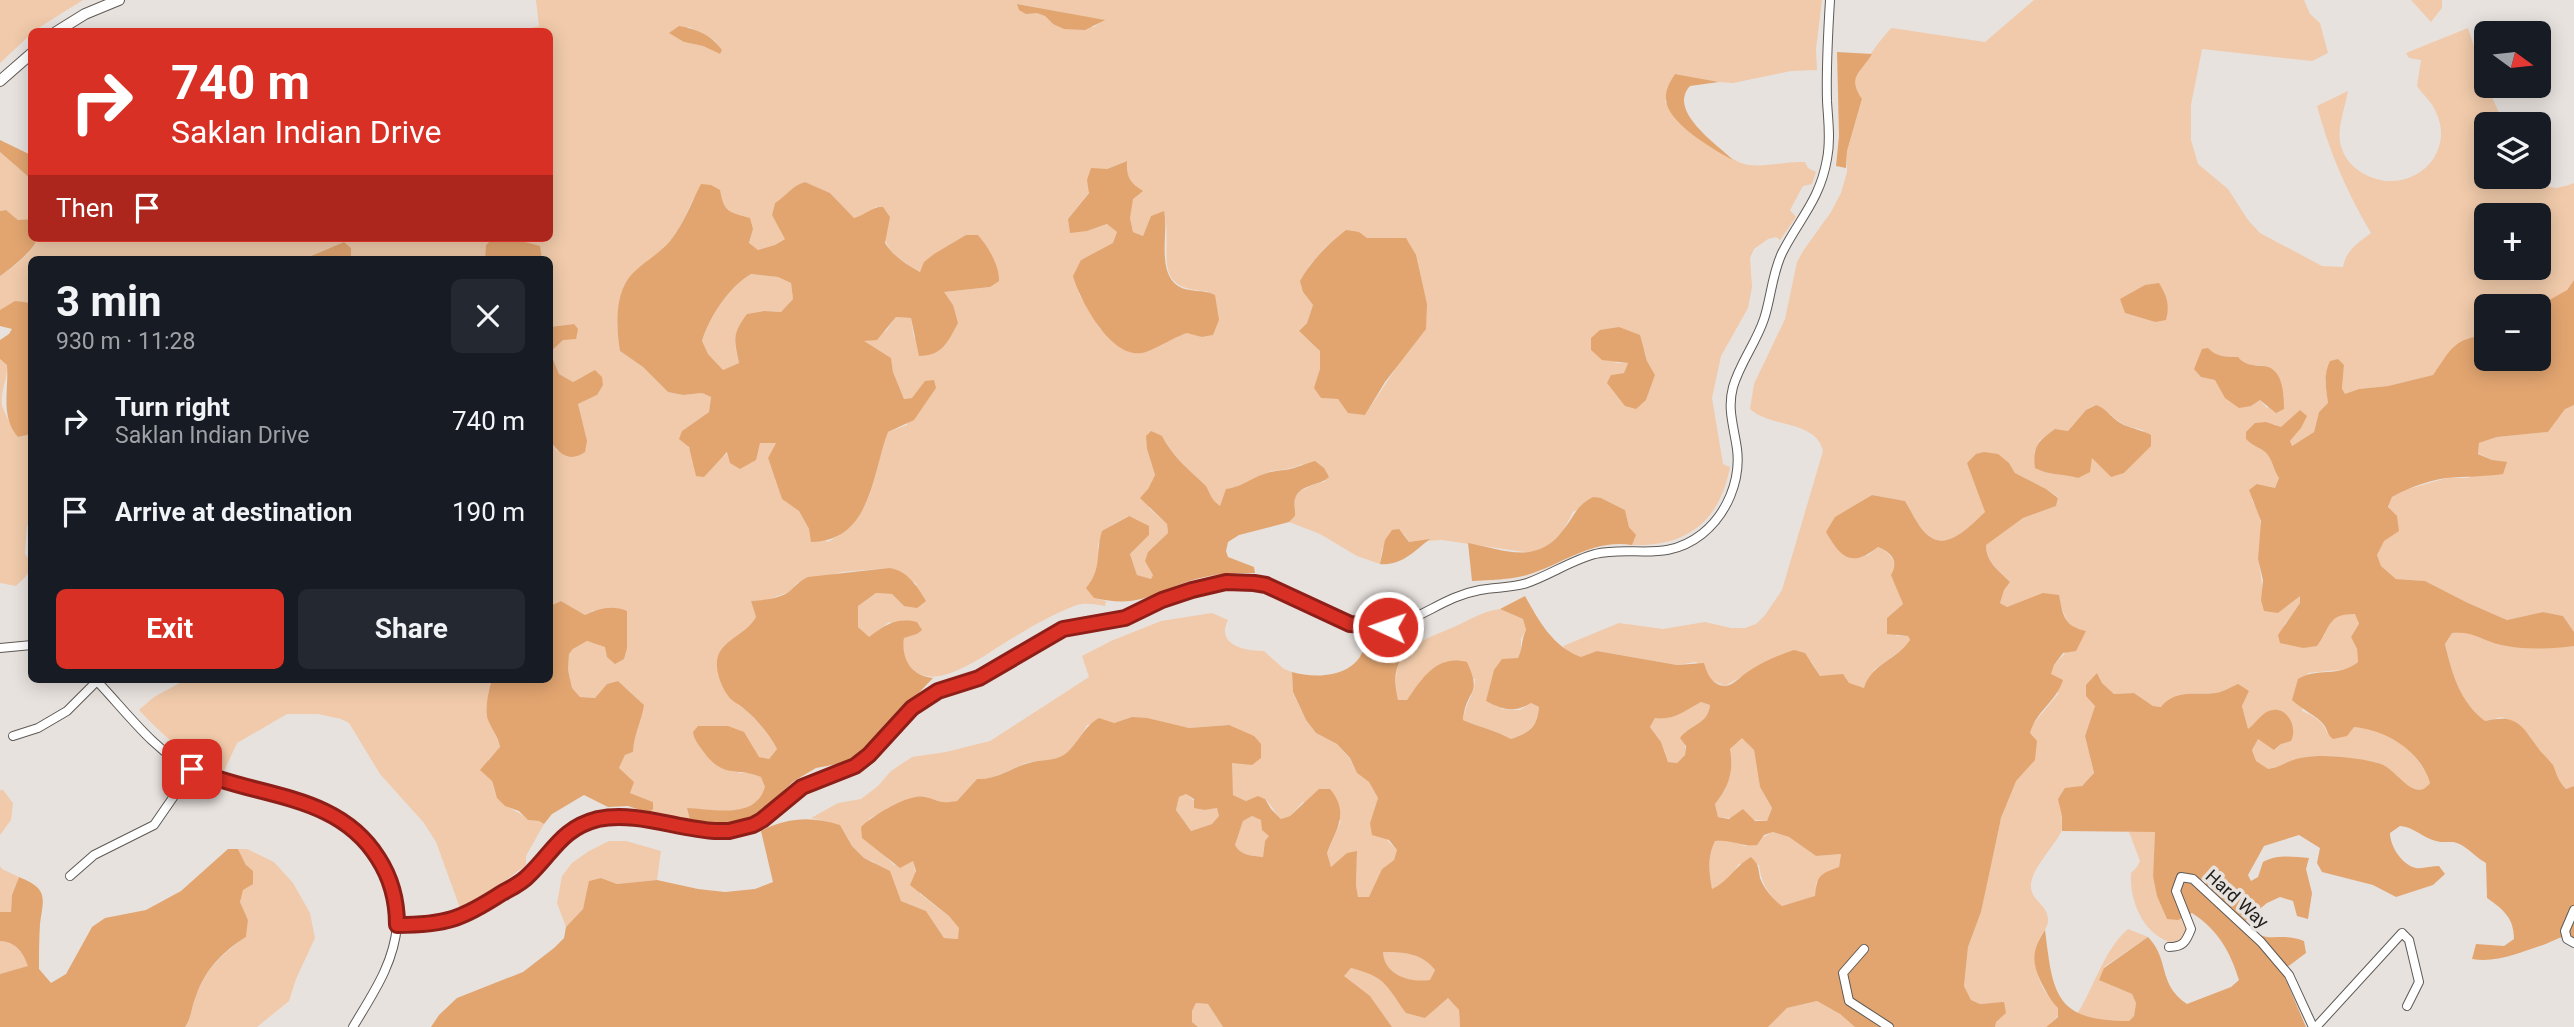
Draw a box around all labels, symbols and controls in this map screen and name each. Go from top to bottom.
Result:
north arrow [2474,21,2552,98]
map controls [2474,21,2551,371]
text: 740 m [171,54,310,111]
icon: right [56,56,147,147]
button: layers [2474,112,2551,189]
text: Saklan Indian Drive [171,113,442,151]
icon: arrive [128,189,166,227]
text: Then [56,193,114,223]
button: + [2474,203,2551,280]
text: 3 min [56,277,162,326]
button: close [451,279,525,353]
button: − [2474,294,2551,371]
text: 930 m · 11:28 [56,328,195,355]
text: Turn right [115,392,230,422]
icon: right [56,402,94,440]
text: 740 m [452,406,525,436]
text: Saklan Indian Drive [115,422,309,449]
icon: arrive [56,493,94,531]
text: Arrive at destination [115,497,352,527]
text: 190 m [452,497,525,527]
button: Exit [56,589,284,669]
button: Share [298,589,525,669]
position arrow [1351,590,1425,664]
pin [162,739,222,799]
icon: arrive [173,750,211,788]
street label: Hard Way [2202,865,2273,933]

